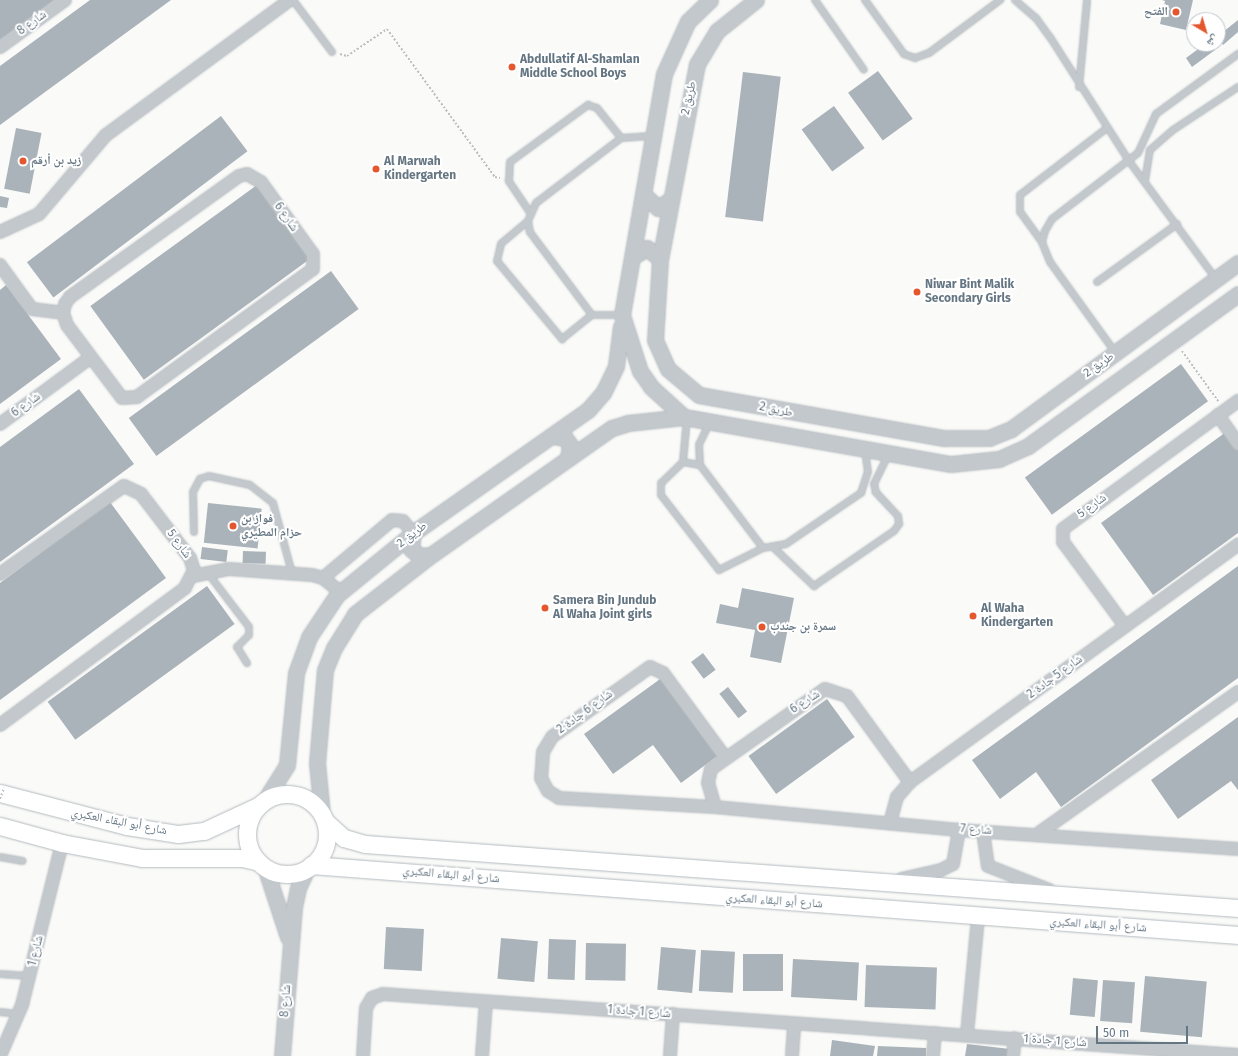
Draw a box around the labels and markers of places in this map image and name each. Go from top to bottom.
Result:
place label: الفتح [1144,5,1168,19]
marker: الفتح [1171,7,1181,17]
place label: Abdullatif Al-Shamlan Middle School Boys [520,53,640,81]
marker: Abdullatif Al-Shamlan Middle School Boys [507,62,517,72]
place label: زيد بن أرقم [31,154,81,168]
place label: Al Marwah Kindergarten [384,155,456,183]
marker: زيد بن أرقم [18,156,28,166]
marker: Al Marwah Kindergarten [371,164,381,174]
place label: Niwar Bint Malik Secondary Girls [925,278,1014,306]
marker: Niwar Bint Malik Secondary Girls [912,287,922,297]
place label: فواز بن حزام المطيري [241,512,302,540]
marker: فواز بن حزام المطيري [228,521,238,531]
place label: Samera Bin Jundub Al Waha Joint girls [553,594,656,622]
place label: Al Waha Kindergarten [981,602,1053,630]
marker: Samera Bin Jundub Al Waha Joint girls [540,603,550,613]
marker: Al Waha Kindergarten [968,611,978,621]
place label: سمرة بن جندب [770,620,836,634]
marker: سمرة بن جندب [757,622,767,632]

